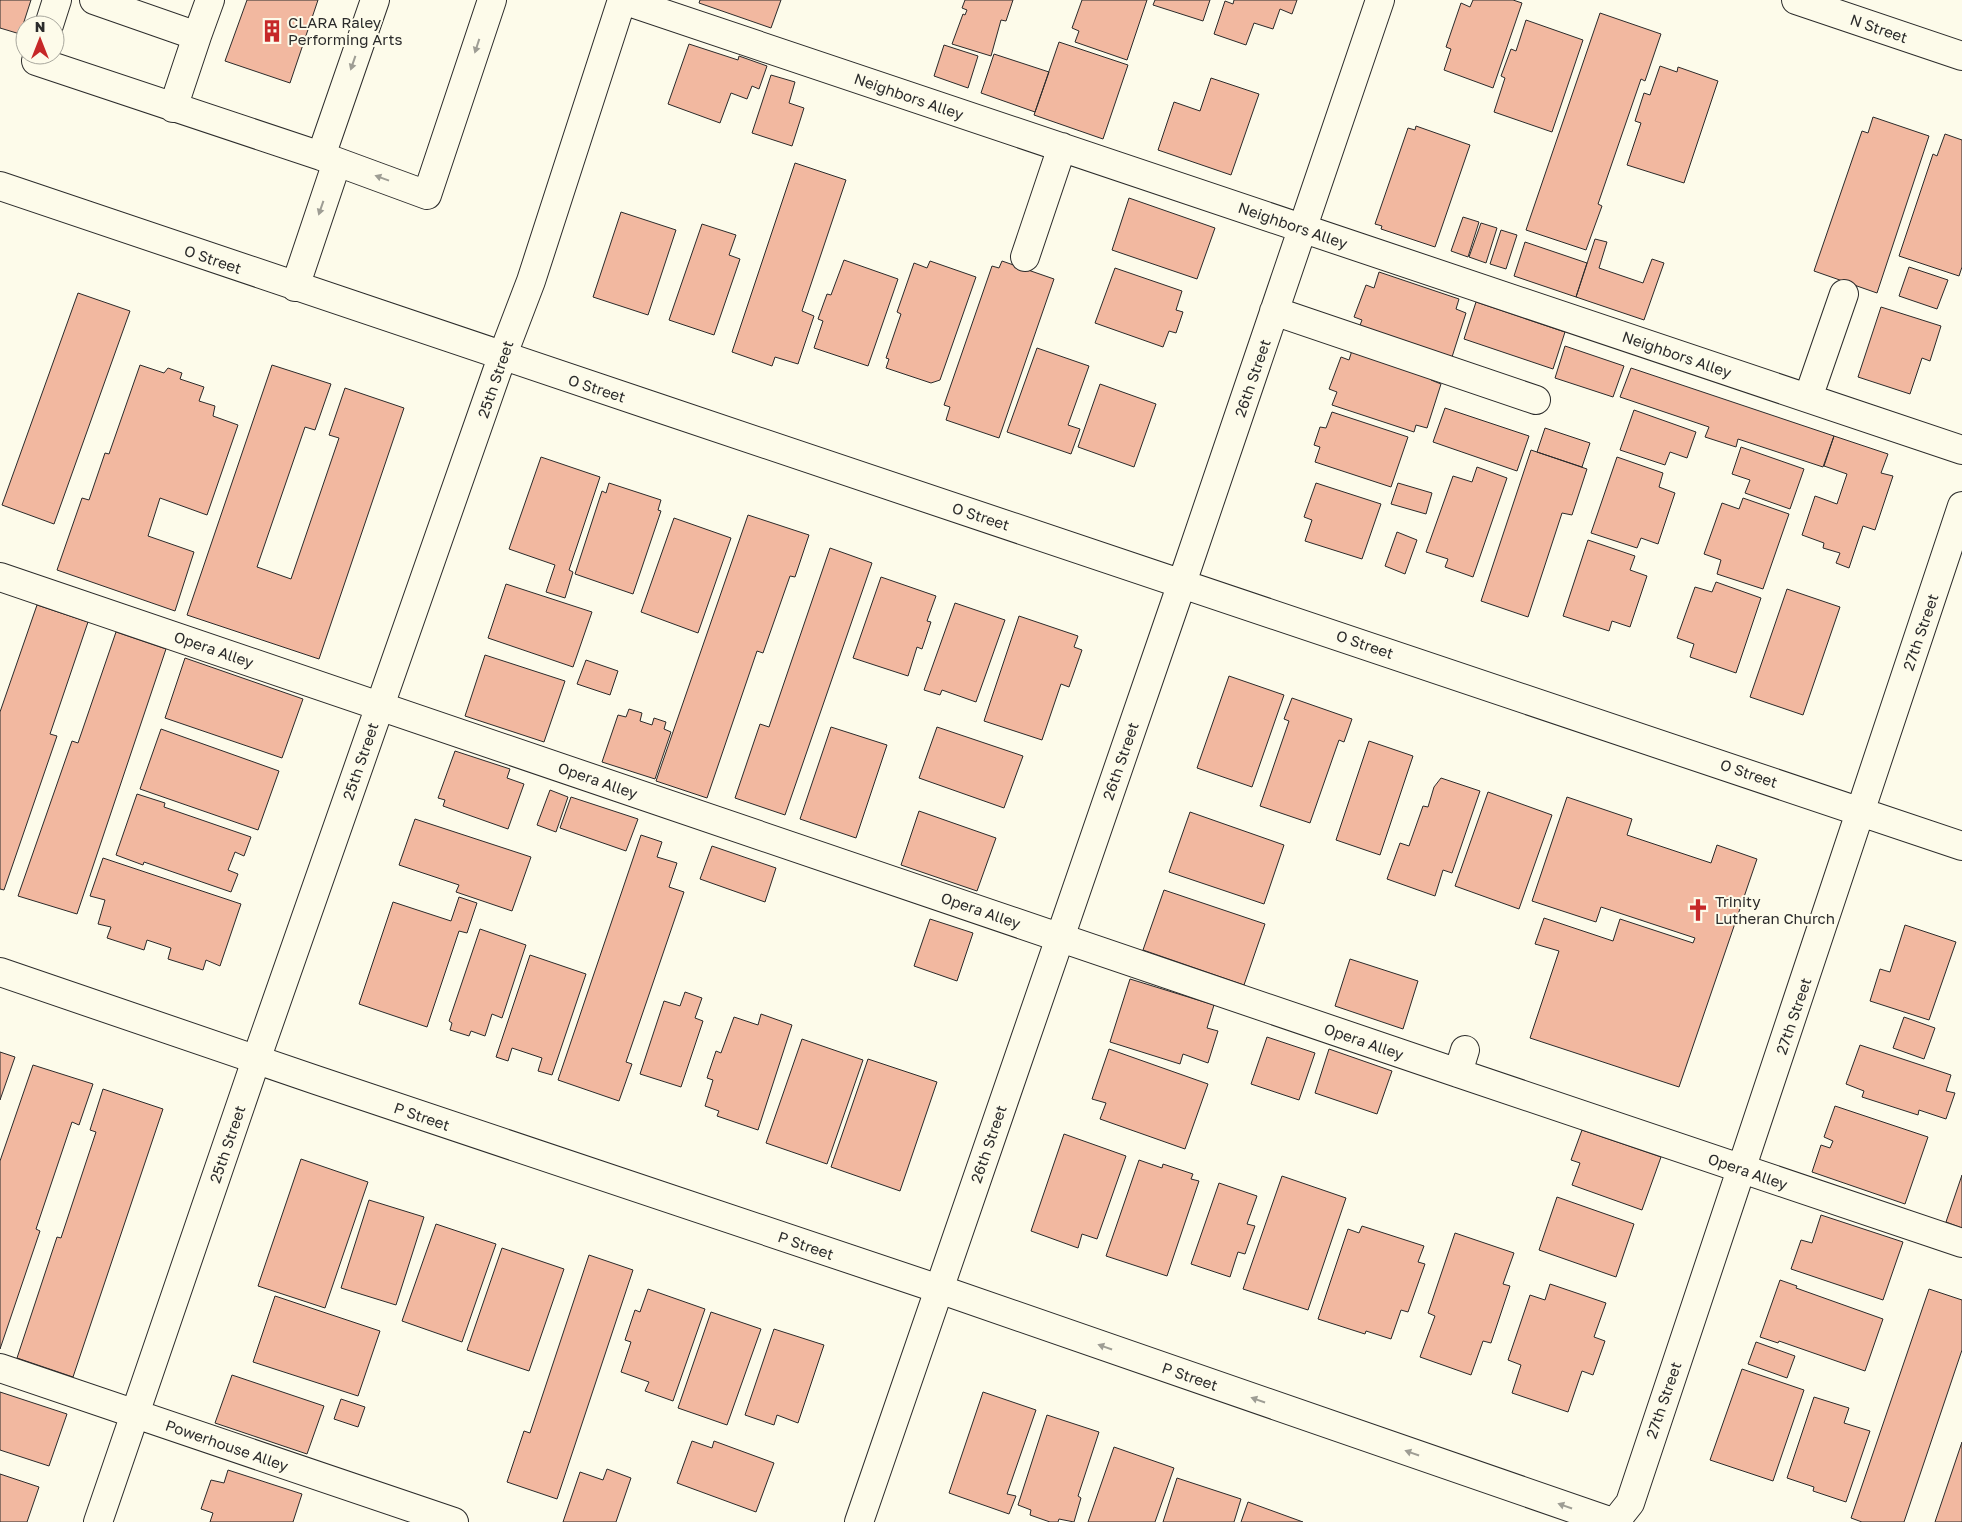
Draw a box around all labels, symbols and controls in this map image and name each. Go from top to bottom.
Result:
street label: N Street [1848,10,1910,46]
place label: CLARA Raley Performing Arts [288,13,402,48]
north arrow [15,15,65,65]
text: N [35,18,45,35]
building icon: CLARA Raley Performing Arts [259,18,285,44]
one-way arrow [472,39,480,54]
one-way arrow [349,55,356,70]
street label: Neighbors Alley [852,69,967,123]
one-way arrow [374,174,389,182]
street label: Neighbors Alley [1236,198,1351,252]
one-way arrow [317,201,324,216]
street label: O Street [182,241,244,277]
street label: Neighbors Alley [1620,327,1735,381]
street label: 26th Street [1230,337,1274,419]
street label: 25th Street [473,338,517,420]
street label: O Street [566,370,628,406]
street label: O Street [950,498,1012,534]
street label: 27th Street [1898,591,1942,673]
street label: O Street [1334,626,1396,662]
street label: Opera Alley [172,627,257,671]
street label: 25th Street [338,720,382,802]
street label: 26th Street [1098,720,1142,802]
street label: O Street [1718,755,1780,791]
street label: Opera Alley [556,758,641,802]
street label: Opera Alley [939,888,1024,932]
place label: Trinity Lutheran Church [1715,892,1835,927]
church icon: Trinity Lutheran Church [1685,897,1711,923]
street label: 27th Street [1771,975,1815,1057]
street label: Opera Alley [1322,1019,1407,1063]
street label: P Street [392,1098,452,1134]
street label: 25th Street [205,1103,249,1185]
street label: 26th Street [966,1103,1010,1185]
street label: Opera Alley [1706,1149,1791,1193]
street label: P Street [776,1227,836,1263]
one-way arrow [1097,1343,1112,1350]
street label: P Street [1160,1358,1220,1394]
street label: 27th Street [1641,1359,1685,1441]
one-way arrow [1251,1396,1266,1403]
street label: Powerhouse Alley [163,1416,291,1475]
one-way arrow [1404,1449,1419,1457]
one-way arrow [1558,1502,1573,1509]

